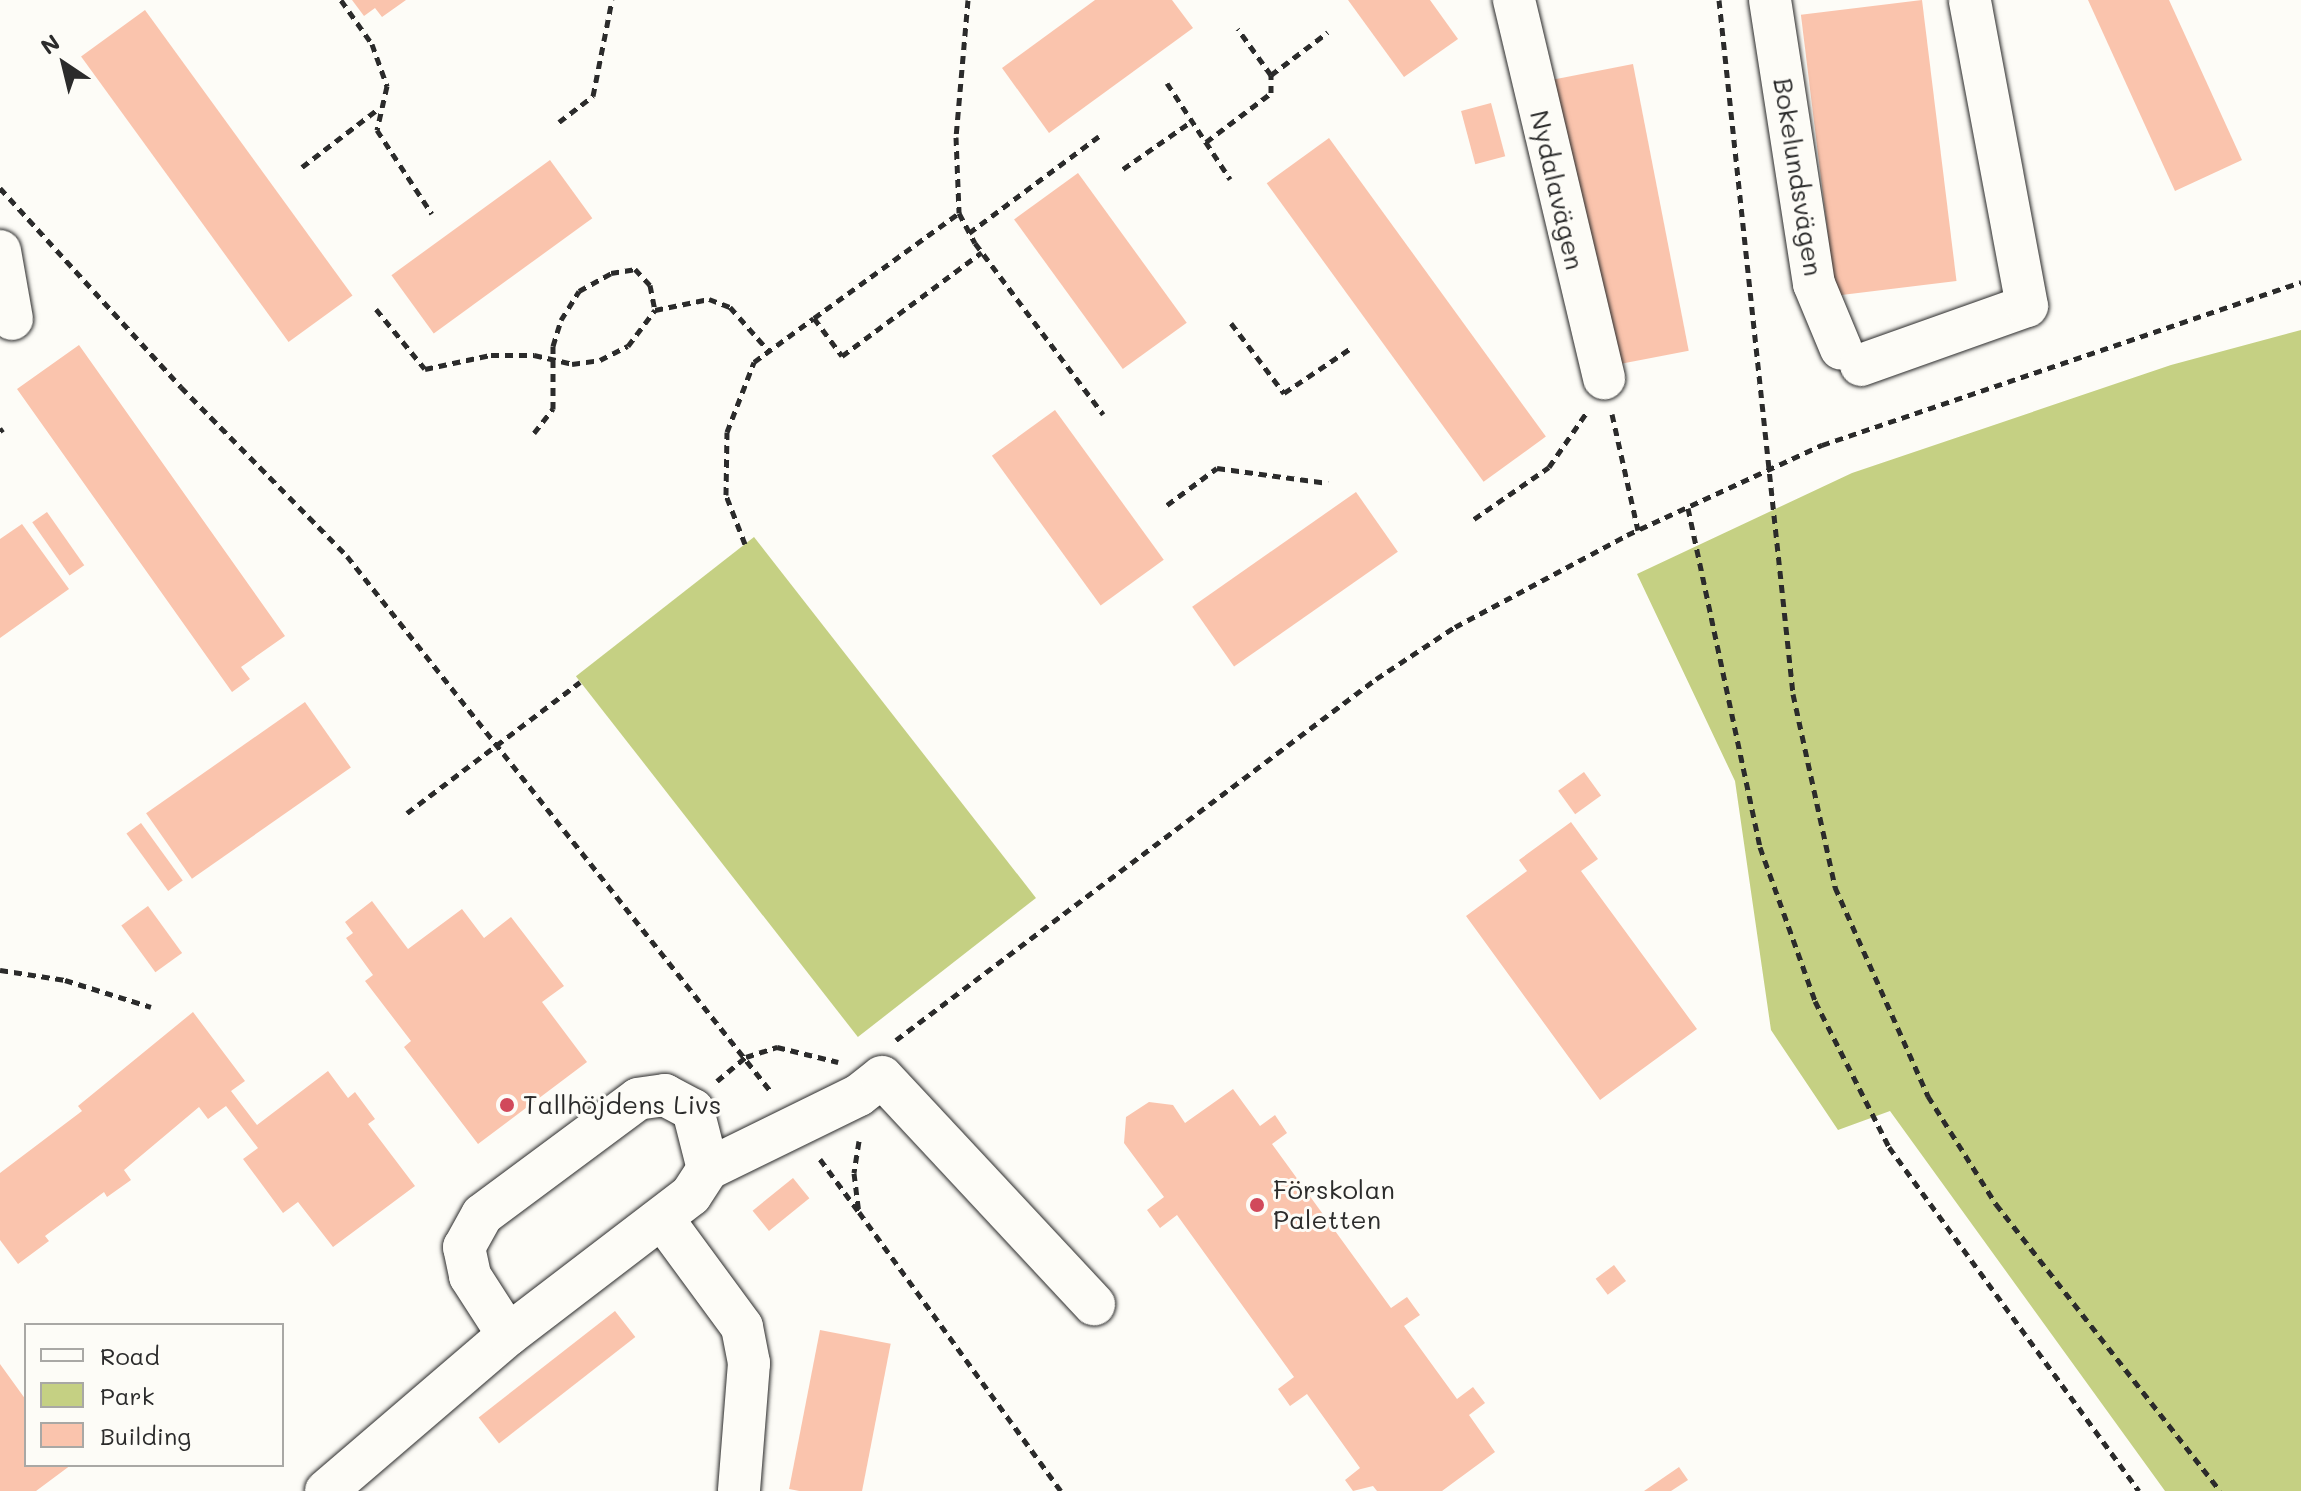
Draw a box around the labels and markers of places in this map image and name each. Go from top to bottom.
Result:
place label: Tallhöjdens Livs [523,1089,722,1121]
marker: Tallhöjdens Livs [498,1096,516,1114]
place label: Förskolan Paletten [1273,1174,1395,1236]
marker: Förskolan Paletten [1248,1196,1266,1214]

